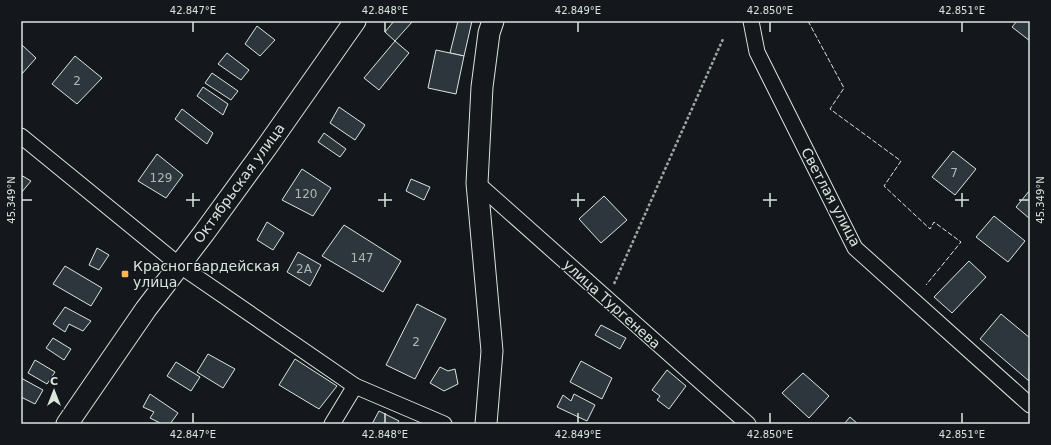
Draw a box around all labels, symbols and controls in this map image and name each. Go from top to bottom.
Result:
text: 42.847°E [170,5,216,16]
text: 42.848°E [362,5,408,16]
text: 42.849°E [555,5,601,16]
text: 42.850°E [747,5,793,16]
text: 42.851°E [939,5,985,16]
house number: 2 [73,74,81,88]
street label: Октябрьская улица [190,120,288,246]
street label: Светлая улица [798,145,864,249]
house number: 7 [950,166,958,180]
house number: 129 [150,171,172,185]
text: 45.349°N [6,176,17,224]
text: 45.349°N [1035,176,1046,224]
house number: 120 [295,187,317,201]
house number: 147 [351,251,373,265]
street label: улица Тургенева [560,256,664,352]
place label: Красногвардейская улица [133,258,279,290]
house number: 2А [296,262,313,276]
marker: Красногвардейская улица [120,269,130,279]
house number: 2 [412,335,420,349]
north arrow [34,371,74,411]
text: С [50,375,58,388]
text: 42.847°E [170,429,216,440]
text: 42.848°E [362,429,408,440]
text: 42.849°E [555,429,601,440]
text: 42.850°E [747,429,793,440]
text: 42.851°E [939,429,985,440]

